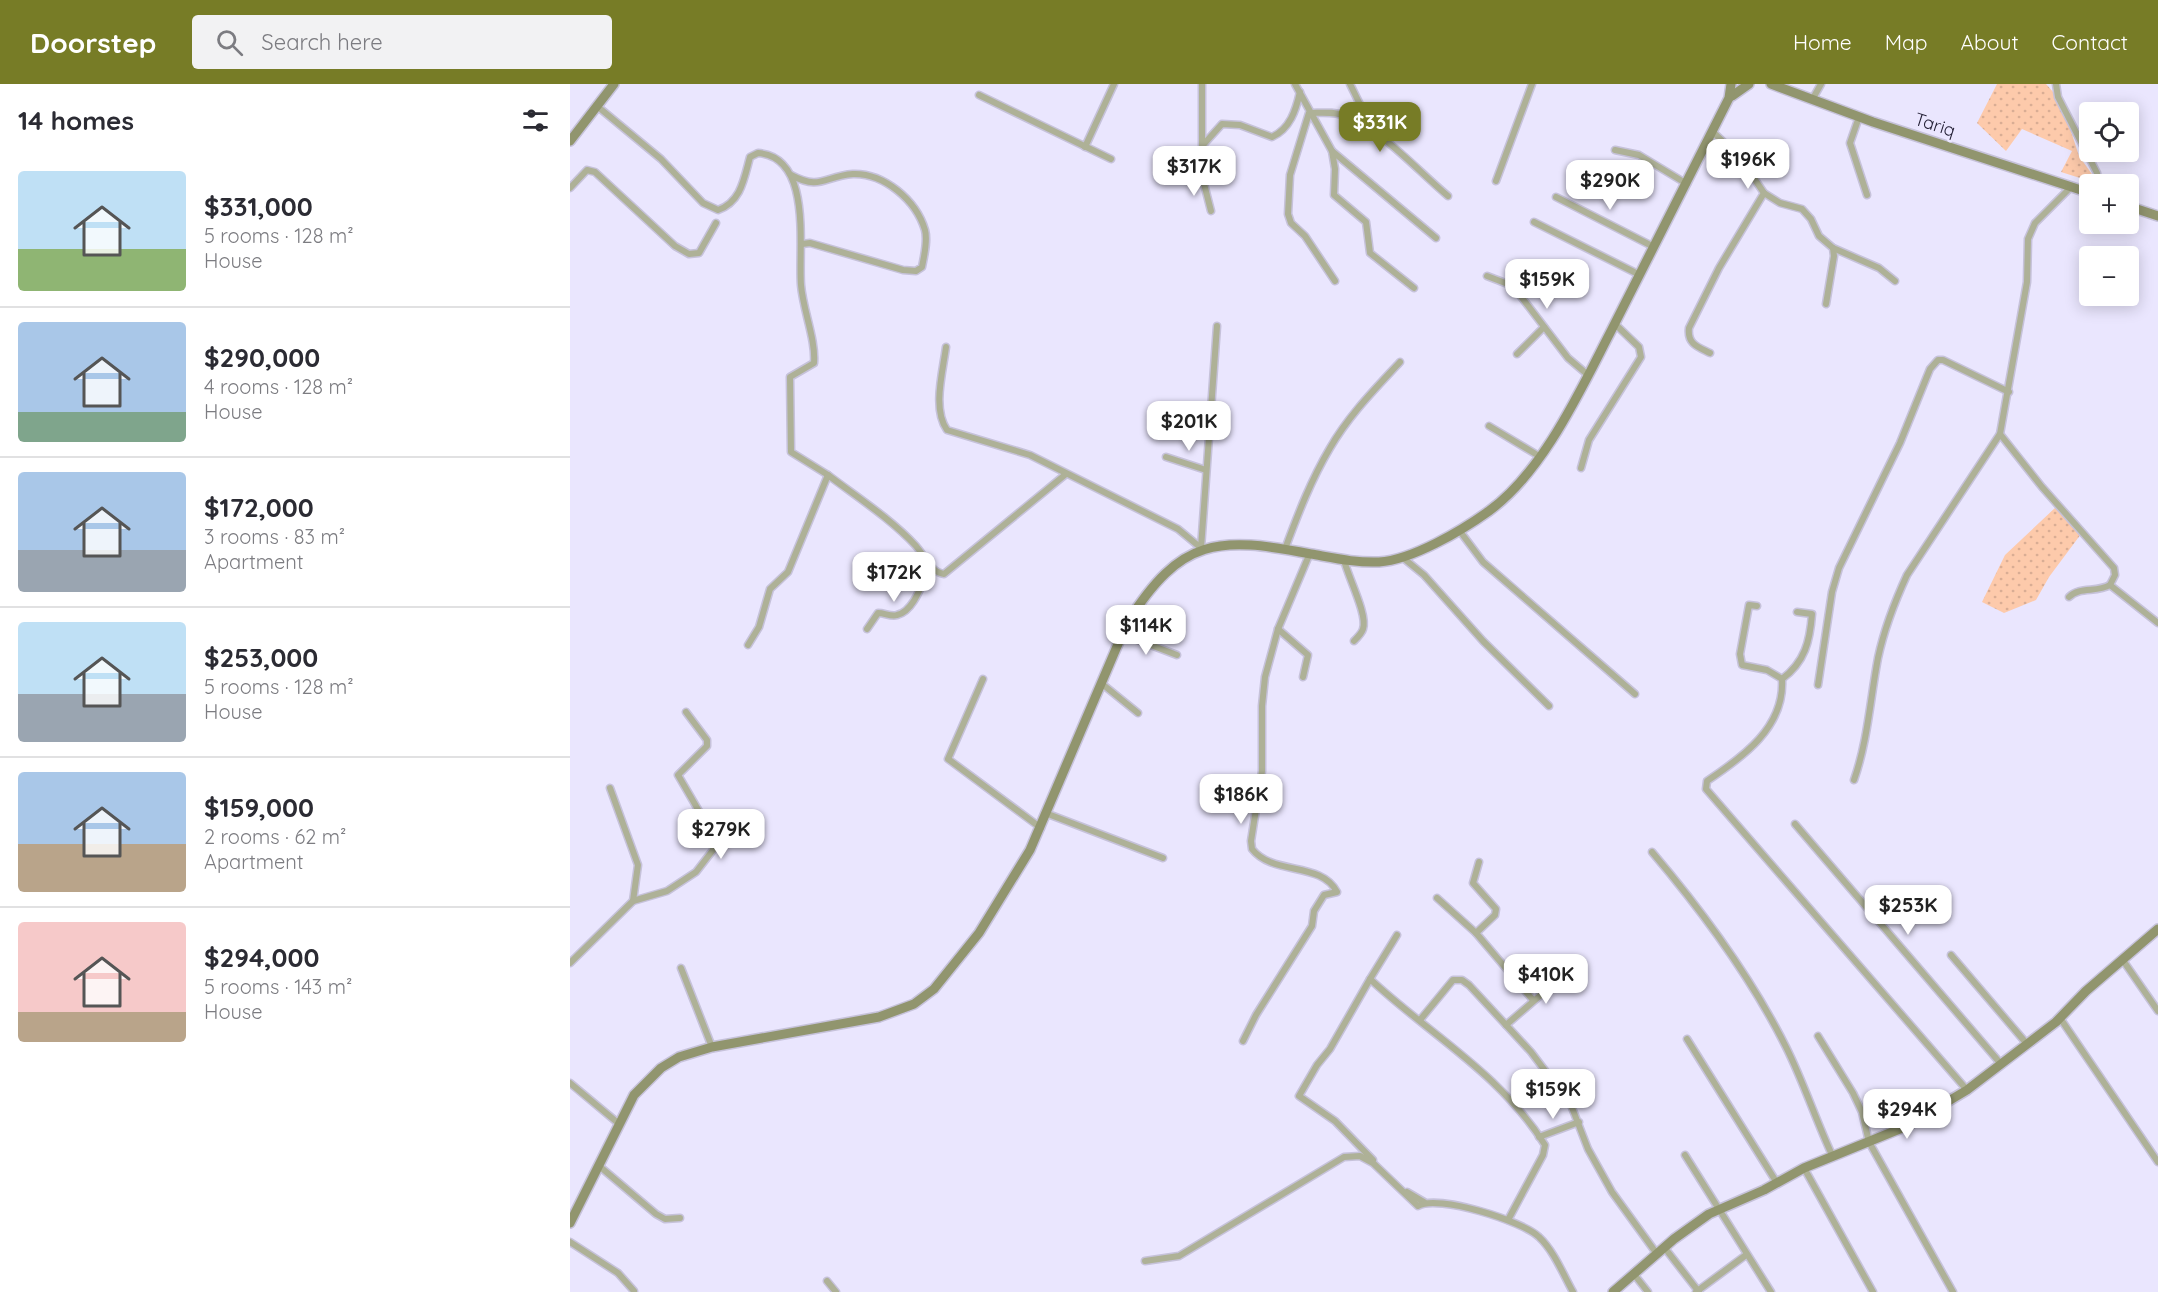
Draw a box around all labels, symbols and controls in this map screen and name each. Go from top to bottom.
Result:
search box [192,15,612,69]
text: Doorstep [30,25,156,60]
icon: search [213,26,246,59]
text: Search here [261,28,383,56]
text: Home [1793,29,1852,55]
text: Map [1885,29,1928,55]
text: About [1961,29,2019,55]
text: Contact [2052,29,2128,55]
pin: $331K [1338,102,1422,153]
map controls [2079,102,2139,306]
button: locate [2079,102,2139,162]
text: 14 homes [18,104,134,137]
icon: filters [519,104,552,137]
street label: Tariq [1912,107,1959,142]
text: $331K [1353,109,1407,134]
pin: $196K [1706,139,1790,190]
pin: $317K [1152,146,1236,197]
text: $196K [1720,146,1776,171]
text: $317K [1167,153,1221,178]
pin: $290K [1568,160,1652,211]
text: $290K [1580,167,1640,192]
button: + [2079,174,2139,234]
text: $331,000 [204,190,313,223]
icon: home [66,195,138,267]
text: 5 rooms · 128 m² [204,223,354,248]
button: − [2079,246,2139,306]
text: House [204,248,263,273]
pin: $159K [1505,259,1589,310]
text: $159K [1519,266,1575,291]
text: $290,000 [204,341,320,374]
icon: home [66,346,138,418]
text: 4 rooms · 128 m² [204,374,353,399]
text: House [204,399,263,424]
pin: $201K [1147,401,1231,452]
text: $201K [1161,408,1217,433]
text: $172,000 [204,491,314,524]
icon: home [66,496,138,568]
text: 3 rooms · 83 m² [204,524,345,549]
text: Apartment [204,549,304,574]
pin: $172K [852,552,936,603]
text: $172K [866,559,922,584]
pin: $114K [1104,605,1188,656]
text: $114K [1120,612,1172,637]
text: $253,000 [204,641,318,674]
icon: home [66,646,138,718]
text: 5 rooms · 128 m² [204,674,354,699]
text: House [204,699,263,724]
pin: $186K [1199,774,1283,825]
text: $186K [1214,781,1268,806]
text: $159,000 [204,791,314,824]
icon: home [66,796,138,868]
pin: $279K [679,809,763,860]
text: $279K [692,816,750,841]
text: 2 rooms · 62 m² [204,824,346,849]
text: Apartment [204,849,304,874]
pin: $253K [1866,885,1950,936]
text: $253K [1879,892,1937,917]
text: $294,000 [204,941,319,974]
icon: home [66,946,138,1018]
pin: $410K [1504,954,1588,1005]
text: $410K [1518,961,1574,986]
text: 5 rooms · 143 m² [204,974,352,999]
text: House [204,999,263,1024]
pin: $159K [1511,1069,1595,1120]
text: $159K [1525,1076,1581,1101]
pin: $294K [1865,1089,1949,1140]
text: $294K [1877,1096,1937,1121]

